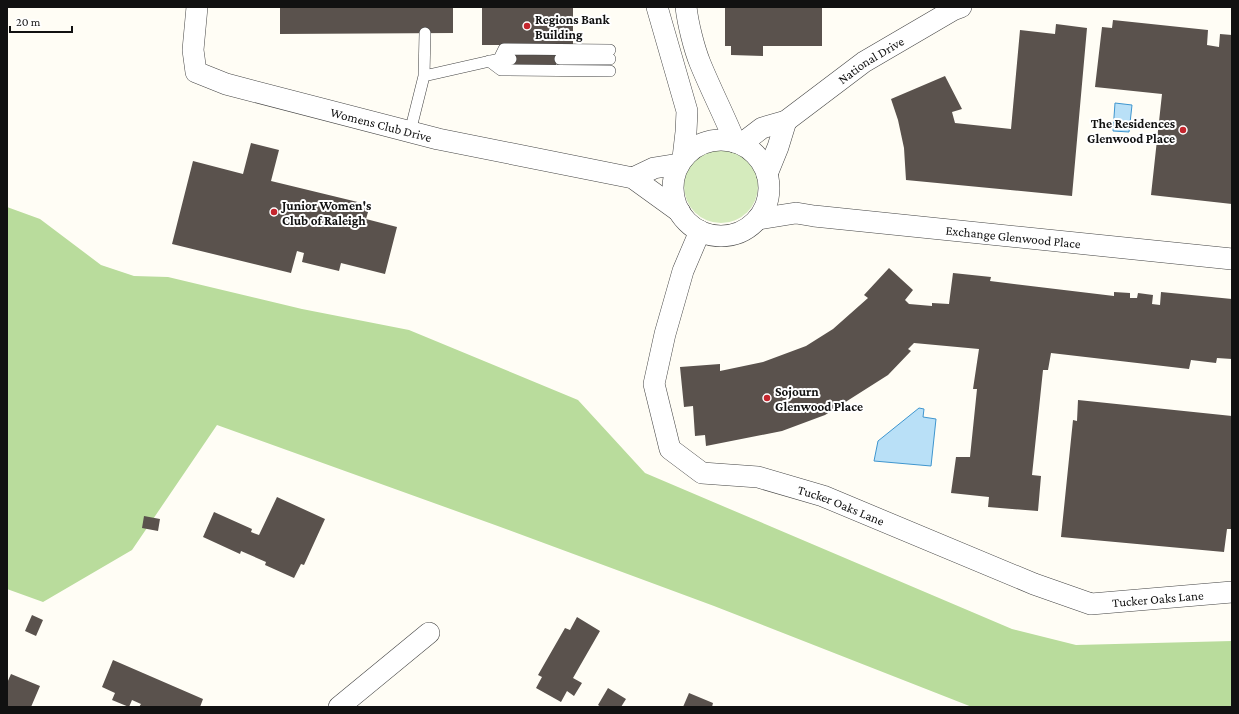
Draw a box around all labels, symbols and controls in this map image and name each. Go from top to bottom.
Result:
scale bar [10,8,72,34]
place label: Regions Bank Building [535,12,611,42]
text: 20 m [16,15,41,29]
marker: Regions Bank Building [522,21,532,31]
street label: National Drive [835,33,907,87]
street label: Womens Club Drive [329,104,434,145]
place label: The Residences Glenwood Place [1087,116,1175,146]
marker: The Residences Glenwood Place [1178,125,1188,135]
place label: Junior Women's Club of Raleigh [280,198,371,228]
marker: Junior Women's Club of Raleigh [269,207,279,217]
street label: Exchange Glenwood Place [945,222,1082,251]
place label: Sojourn Glenwood Place [775,384,863,414]
marker: Sojourn Glenwood Place [762,393,772,403]
street label: Tucker Oaks Lane [796,482,887,528]
street label: Tucker Oaks Lane [1111,587,1204,610]

